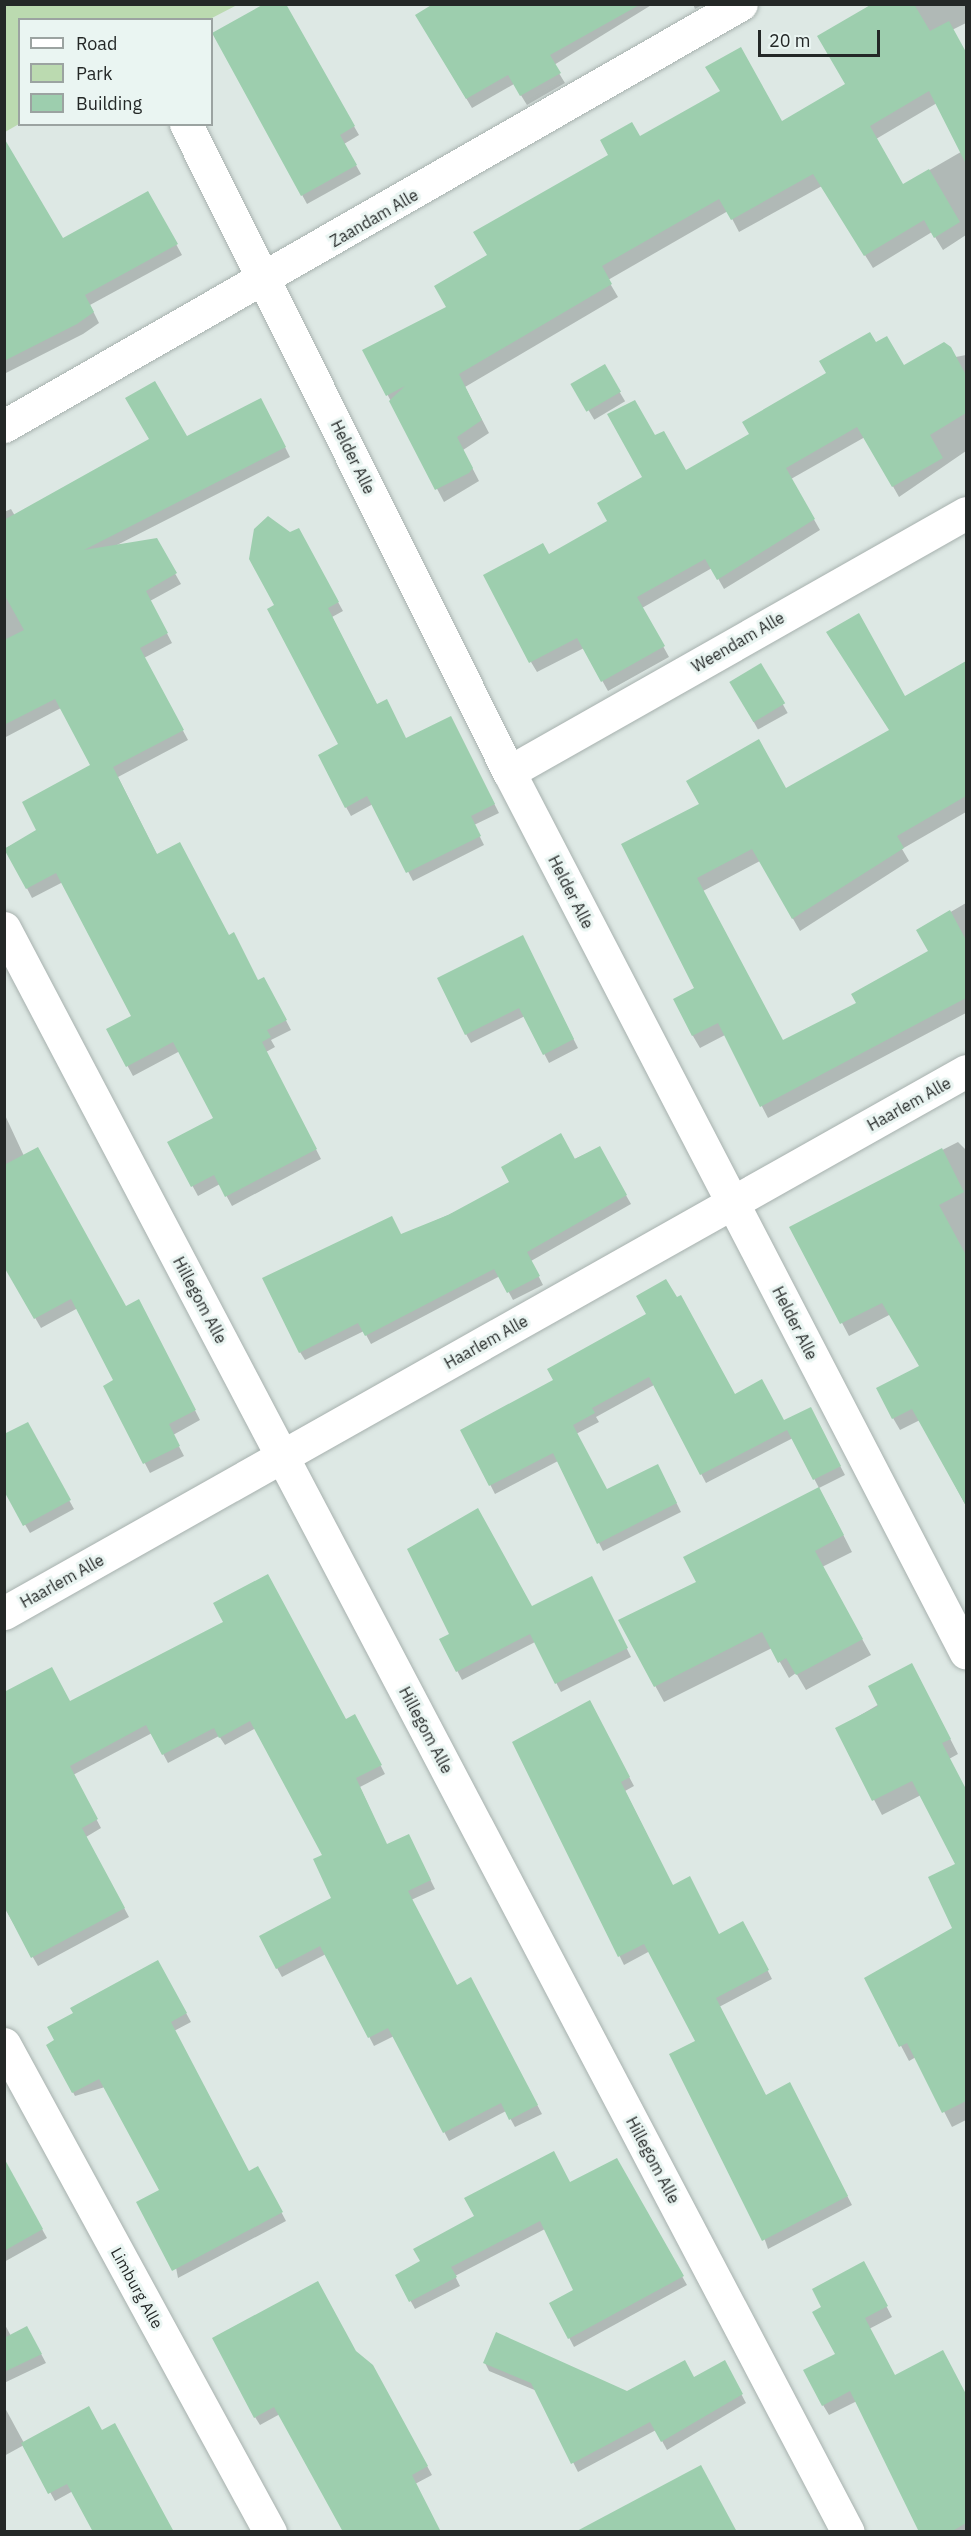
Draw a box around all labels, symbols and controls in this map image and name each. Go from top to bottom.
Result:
legend [18,18,213,126]
scale bar [761,18,882,56]
text: 20 m [769,29,811,52]
text: Road [76,32,117,55]
text: Park [76,62,112,85]
text: Building [76,92,142,115]
street label: Zaandam Alle [326,185,422,251]
street label: Helder Alle [327,417,379,497]
street label: Weendam Alle [688,608,788,676]
street label: Helder Alle [544,852,598,932]
street label: Haarlem Alle [864,1073,954,1135]
street label: Hillegom Alle [169,1253,231,1347]
street label: Helder Alle [768,1283,822,1363]
street label: Haarlem Alle [441,1311,531,1373]
street label: Haarlem Alle [17,1550,107,1612]
street label: Hillegom Alle [395,1683,457,1777]
street label: Hillegom Alle [622,2113,684,2207]
street label: Limburg Alle [107,2244,167,2332]

